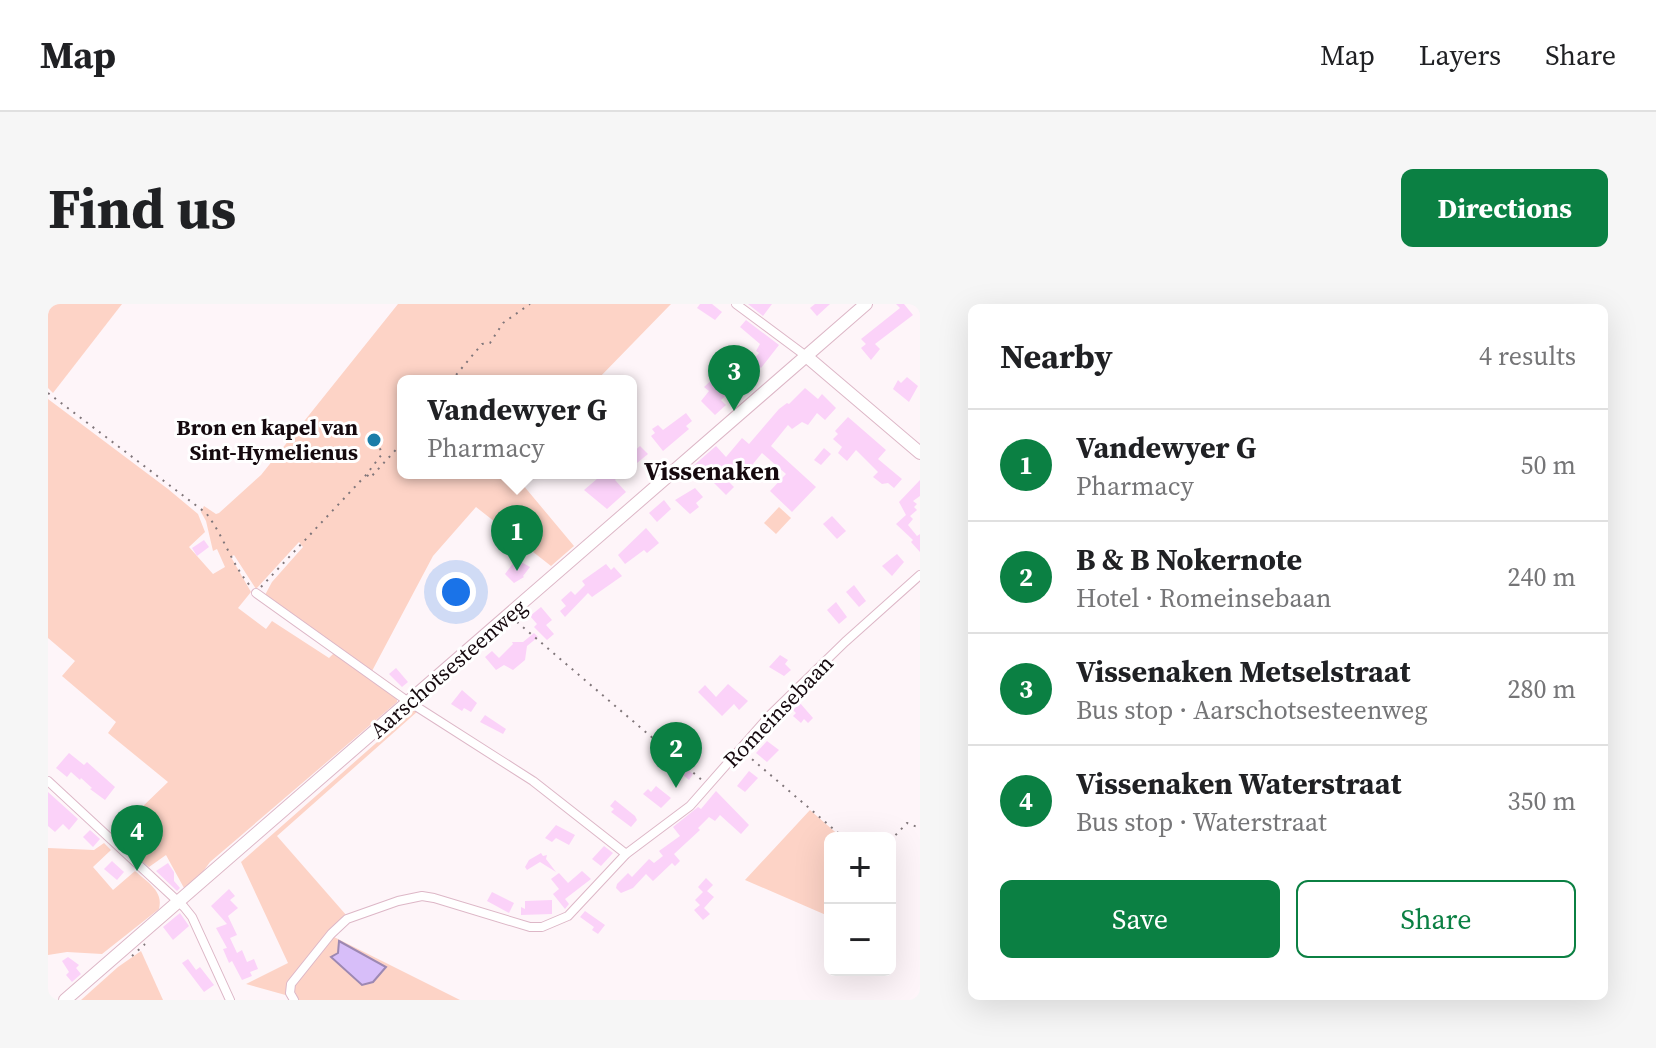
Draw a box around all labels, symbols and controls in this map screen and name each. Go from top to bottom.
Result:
text: Map [40,29,116,81]
text: Map [1320,36,1375,74]
text: Layers [1419,36,1501,74]
text: Share [1545,36,1616,74]
button: Directions [1401,169,1608,247]
text: Find us [48,170,236,247]
text: Nearby [1000,333,1113,379]
text: 4 results [1479,338,1576,374]
pin: 3 [708,345,760,411]
popup [397,375,637,479]
text: Vandewyer G [427,389,607,430]
place label: Bron en kapel van Sint-Hymelienus [176,412,358,467]
text: Vandewyer G [1076,427,1256,468]
text: Pharmacy [427,430,545,466]
marker: Bron en kapel van Sint-Hymelienus [365,431,383,449]
text: 1 [1019,447,1033,483]
text: 50 m [1521,447,1576,483]
district label: Vissenaken [644,453,780,489]
text: Pharmacy [1076,468,1194,504]
pin: 1 [491,505,543,571]
text: B & B Nokernote [1076,539,1302,580]
text: 2 [1019,559,1033,595]
text: 240 m [1508,559,1576,595]
your location [436,572,476,612]
text: Hotel · Romeinsebaan [1076,580,1332,616]
street label: Aarschotsesteenweg [363,592,533,744]
street label: Romeinsebaan [717,648,839,774]
text: Vissenaken Metselstraat [1076,651,1411,692]
text: 3 [1019,671,1033,707]
text: 280 m [1508,671,1576,707]
text: Bus stop · Aarschotsesteenweg [1076,692,1428,728]
pin: 2 [650,722,702,788]
text: Vissenaken Waterstraat [1076,763,1401,804]
text: 4 [1019,783,1033,819]
text: 350 m [1508,783,1576,819]
text: Bus stop · Waterstraat [1076,804,1327,840]
pin: 4 [111,805,163,871]
map controls [824,832,896,976]
button: + [824,832,896,904]
button: Save [1000,880,1280,958]
button: Share [1296,880,1576,958]
button: − [824,904,896,976]

